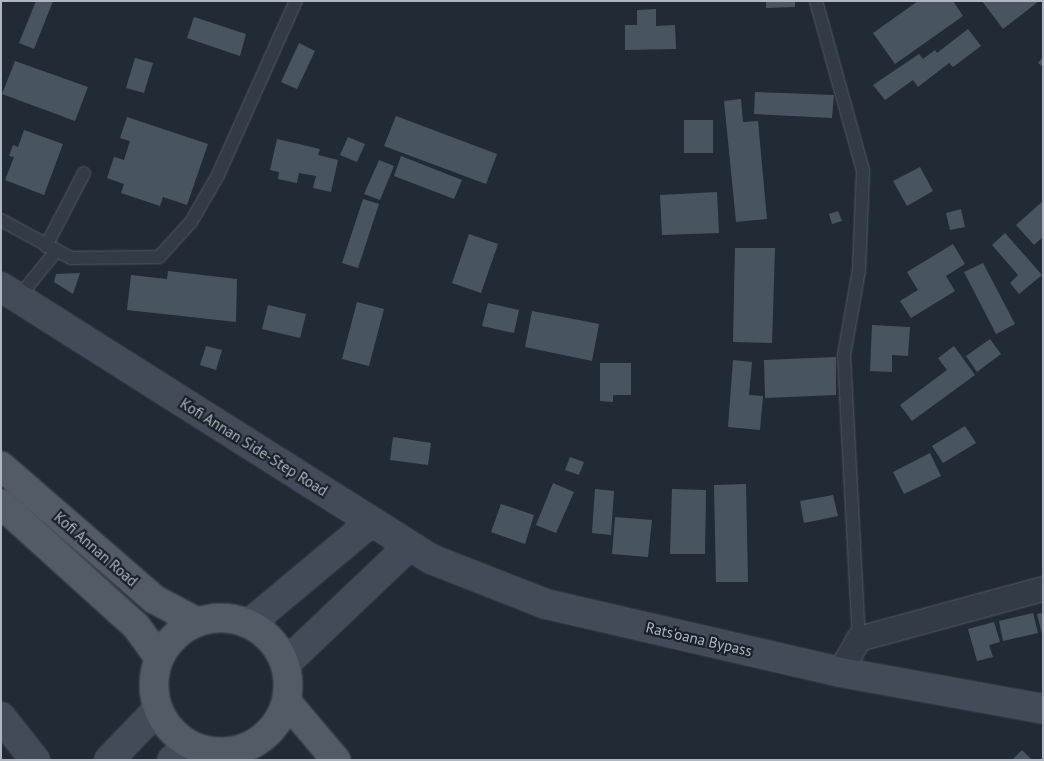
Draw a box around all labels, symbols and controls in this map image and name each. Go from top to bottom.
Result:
street label: Kofi Annan Side-Step Road [177,394,331,500]
street label: Kofi Annan Road [50,508,142,590]
street label: Rats'oana Bypass [644,618,754,660]

